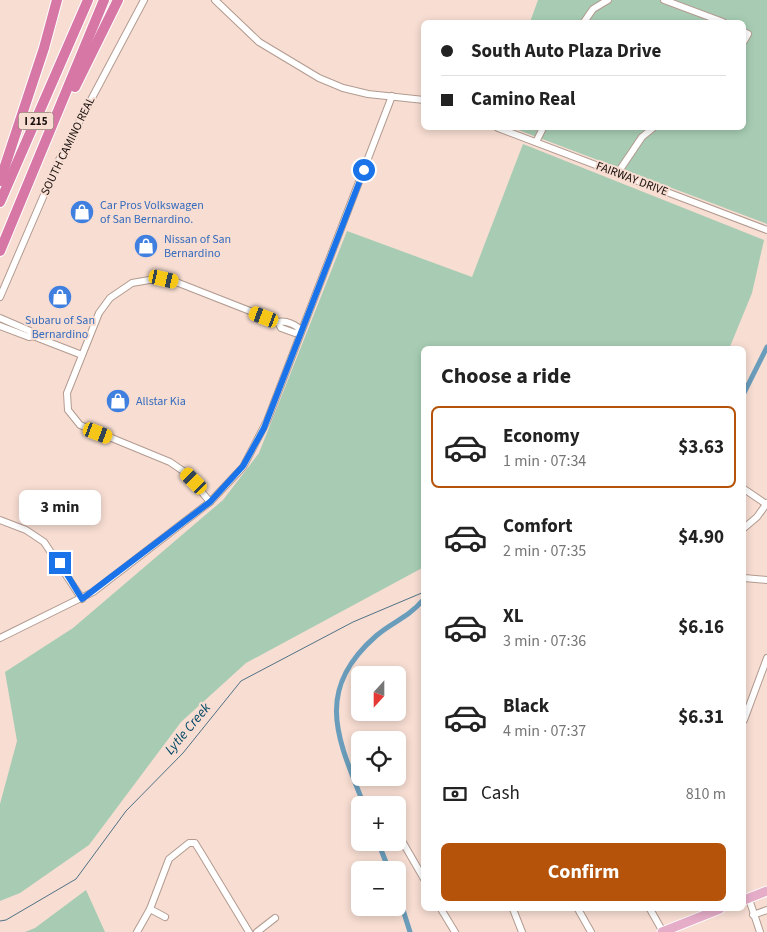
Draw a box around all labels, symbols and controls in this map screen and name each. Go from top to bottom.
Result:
text: South Auto Plaza Drive [471,38,661,65]
text: Camino Real [471,86,575,113]
street label: SOUTH CAMINO REAL [37,94,99,198]
road number: I 215 [18,112,54,130]
street label: FAIRWAY DRIVE [594,157,670,201]
route start [353,159,375,181]
place label: Car Pros Volkswagen of San Bernardino. [100,197,204,228]
shop icon: Car Pros Volkswagen of San Bernardino. [69,199,95,225]
place label: Nissan of San Bernardino [164,231,231,262]
shop icon: Nissan of San Bernardino [133,233,159,259]
car [147,268,180,290]
shop icon: Subaru of San Bernardino [47,284,73,310]
car [247,305,280,329]
place label: Subaru of San Bernardino [25,312,95,343]
text: Choose a ride [441,360,571,392]
shop icon: Allstar Kia [105,388,131,414]
place label: Allstar Kia [136,393,186,410]
car [81,421,114,445]
text: Economy [503,423,580,450]
icon: car [443,425,488,470]
text: $3.63 [678,434,724,461]
text: 1 min · 07:34 [503,450,586,472]
car [178,465,209,497]
callout: 3 min [19,490,101,526]
text: 3 min [41,496,79,518]
text: Comfort [503,513,573,540]
icon: car [443,515,488,560]
text: $4.90 [678,524,724,551]
text: 2 min · 07:35 [503,540,586,562]
route end [49,552,71,574]
text: XL [503,603,524,630]
icon: car [443,605,488,650]
text: $6.16 [678,614,724,641]
text: 3 min · 07:36 [503,630,586,652]
north arrow [351,666,406,721]
map controls [351,666,406,916]
text: Black [503,693,549,720]
icon: car [443,695,488,740]
water label: Lytle Creek [160,699,216,759]
text: $6.31 [678,704,724,731]
text: 4 min · 07:37 [503,720,586,742]
button: locate [351,731,406,786]
icon: cash [441,780,469,808]
text: Cash [481,780,520,807]
text: 810 m [686,783,726,805]
button: + [351,796,406,851]
button: Confirm [441,843,726,901]
button: − [351,861,406,916]

